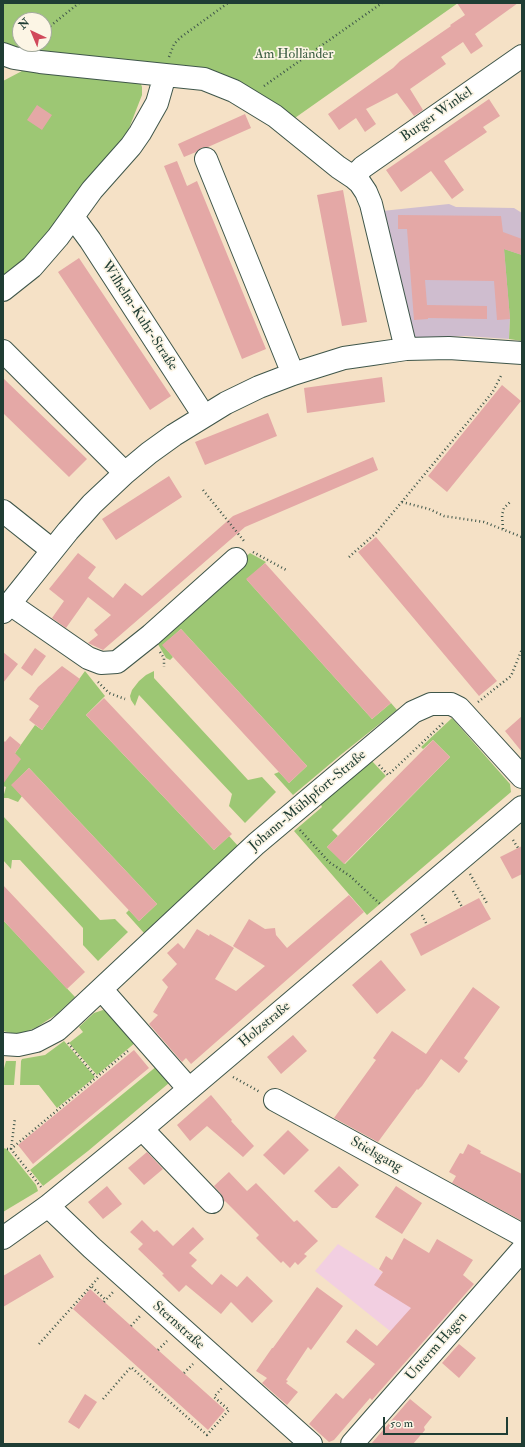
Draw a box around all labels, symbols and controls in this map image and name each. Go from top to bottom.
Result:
north arrow [12,12,52,52]
text: N [16,16,32,32]
park label: Am Holländer [255,47,333,63]
street label: Burger Winkel [398,84,476,146]
street label: Wilhelm-Kuhr-Straße [97,258,181,374]
street label: Johann-Mühlpfort-Straße [246,747,370,855]
street label: Holzstraße [236,999,294,1051]
street label: Stielsgang [347,1134,405,1176]
street label: Sternstraße [148,1298,208,1354]
street label: Unterm Hagen [403,1309,471,1385]
scale bar [385,1409,510,1435]
text: 50 m [390,1416,413,1431]

